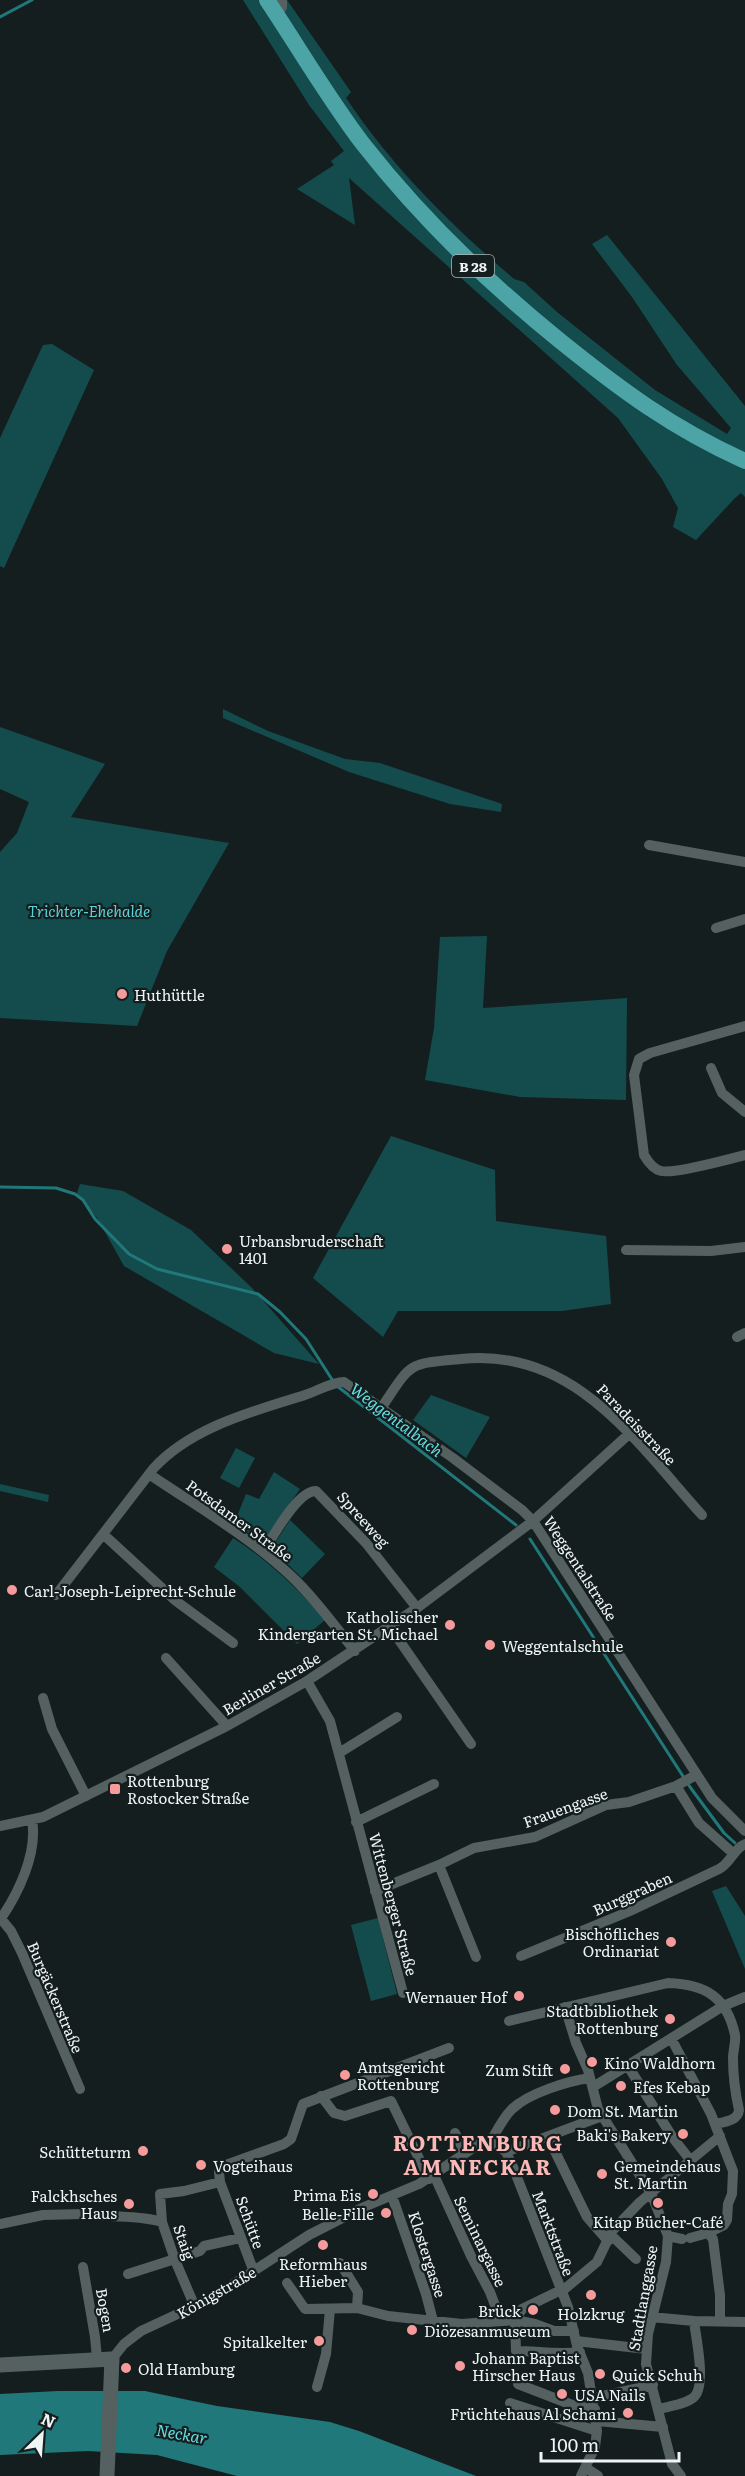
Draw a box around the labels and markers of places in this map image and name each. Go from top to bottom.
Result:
place label: Huthüttle [134,983,205,1006]
marker: Huthüttle [115,987,129,1001]
place label: Urbansbruderschaft 1401 [239,1229,384,1269]
marker: Urbansbruderschaft 1401 [220,1242,234,1256]
place label: Carl-Joseph-Leiprecht-Schule [24,1579,236,1602]
marker: Carl-Joseph-Leiprecht-Schule [5,1583,19,1597]
place label: Katholischer Kindergarten St. Michael [258,1605,438,1645]
marker: Katholischer Kindergarten St. Michael [443,1618,457,1632]
place label: Weggentalschule [502,1634,623,1657]
marker: Weggentalschule [483,1638,497,1652]
place label: Rottenburg Rostocker Straße [127,1769,249,1809]
marker: Rottenburg Rostocker Straße [108,1782,122,1796]
place label: Bischöfliches Ordinariat [565,1922,659,1962]
marker: Bischöfliches Ordinariat [664,1935,678,1949]
place label: Wernauer Hof [405,1985,508,2008]
marker: Wernauer Hof [512,1989,526,2003]
place label: Stadtbibliothek Rottenburg [546,1999,659,2039]
marker: Stadtbibliothek Rottenburg [663,2012,677,2026]
place label: Kino Waldhorn [604,2051,716,2074]
place label: Amtsgericht Rottenburg [357,2055,445,2095]
marker: Kino Waldhorn [585,2055,599,2069]
place label: Zum Stift [485,2058,553,2081]
marker: Zum Stift [558,2062,572,2076]
marker: Amtsgericht Rottenburg [338,2068,352,2082]
place label: Efes Kebap [633,2075,710,2098]
marker: Efes Kebap [614,2079,628,2093]
place label: Dom St. Martin [567,2099,678,2122]
marker: Dom St. Martin [548,2103,562,2117]
place label: Baki's Bakery [576,2123,671,2146]
marker: Baki's Bakery [676,2127,690,2141]
place label: Schütteturm [39,2140,131,2163]
marker: Schütteturm [136,2144,150,2158]
place label: Vogteihaus [213,2154,293,2177]
place label: Gemeindehaus St. Martin [614,2154,721,2194]
marker: Vogteihaus [194,2158,208,2172]
marker: Gemeindehaus St. Martin [595,2167,609,2181]
place label: Prima Eis [293,2183,361,2206]
place label: Falckhsches Haus [31,2184,117,2224]
marker: Prima Eis [366,2187,380,2201]
marker: Kitap Bücher-Café [651,2196,665,2210]
marker: Falckhsches Haus [122,2197,136,2211]
place label: Belle-Fille [302,2202,374,2225]
marker: Belle-Fille [379,2206,393,2220]
place label: Kitap Bücher-Café [593,2210,723,2233]
marker: Reformhaus Hieber [316,2238,330,2252]
place label: Reformhaus Hieber [279,2252,367,2292]
marker: Holzkrug [584,2288,598,2302]
place label: Brück [478,2299,522,2322]
place label: Holzkrug [557,2302,625,2325]
marker: Brück [526,2303,540,2317]
place label: Diözesanmuseum [424,2319,551,2342]
marker: Diözesanmuseum [405,2323,419,2337]
place label: Spitalkelter [223,2330,307,2353]
marker: Spitalkelter [312,2334,326,2348]
place label: Johann Baptist Hirscher Haus [472,2346,580,2386]
place label: Old Hamburg [138,2357,236,2380]
marker: Johann Baptist Hirscher Haus [453,2359,467,2373]
marker: Old Hamburg [119,2361,133,2375]
place label: Quick Schuh [612,2363,703,2386]
marker: Quick Schuh [593,2367,607,2381]
place label: USA Nails [574,2383,646,2406]
marker: USA Nails [555,2387,569,2401]
place label: Früchtehaus Al Schami [450,2402,616,2425]
marker: Früchtehaus Al Schami [621,2406,635,2420]

